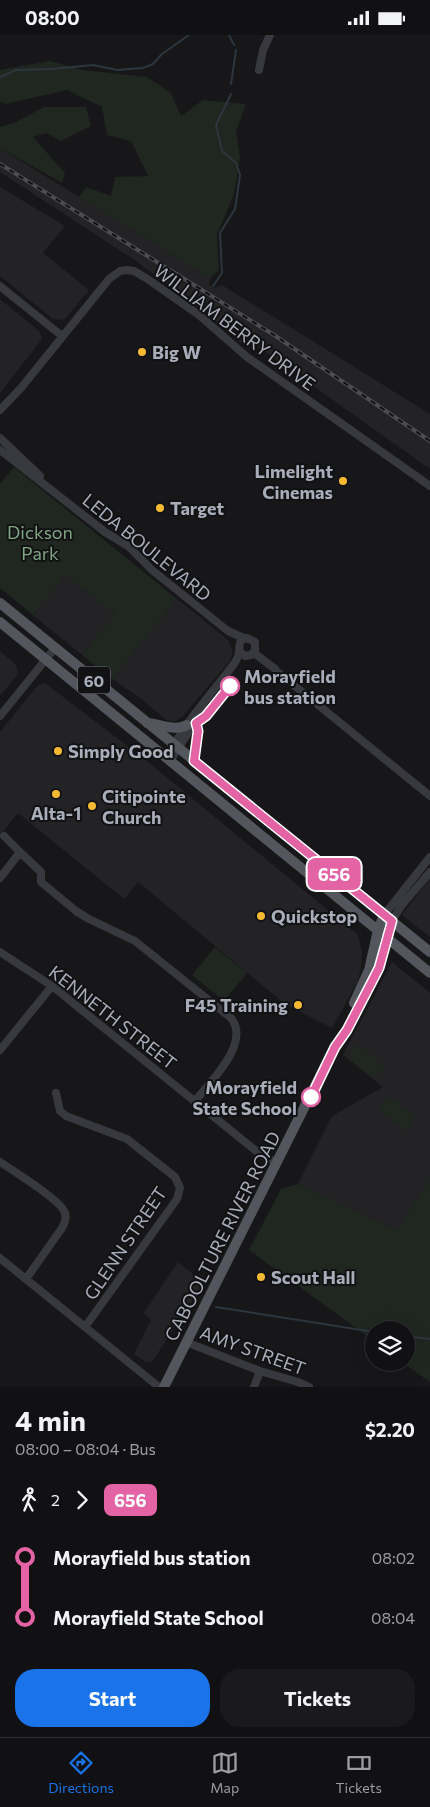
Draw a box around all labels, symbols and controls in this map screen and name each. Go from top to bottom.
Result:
text: 08:00 [25,6,80,29]
street label: WILLIAM BERRY DRIVE [150,259,320,395]
place label: Big W [152,341,201,363]
marker: Big W [136,346,148,358]
place label: Limelight Cinemas [255,460,333,503]
marker: Limelight Cinemas [337,475,349,487]
street label: LEDA BOULEVARD [78,488,216,606]
place label: Target [170,497,224,519]
marker: Target [154,502,166,514]
park label: Dickson Park [7,521,73,564]
place label: Morayfield bus station [244,665,336,708]
road number: 60 [78,667,110,693]
marker: Morayfield bus station [220,676,240,696]
place label: Simply Good [68,740,174,762]
marker: Simply Good [52,745,64,757]
place label: Citipointe Church [102,785,186,828]
marker: Alta-1 [50,788,62,800]
marker: Citipointe Church [86,800,98,812]
place label: Alta-1 [31,802,81,824]
line badge: 656 [305,858,363,890]
text: 656 [318,863,350,885]
place label: Quickstop [271,905,358,927]
marker: Quickstop [255,910,267,922]
street label: KENNETH STREET [45,960,181,1074]
place label: F45 Training [185,994,288,1016]
marker: F45 Training [292,999,304,1011]
place label: Morayfield State School [192,1076,297,1119]
marker: Morayfield State School [301,1087,321,1107]
street label: CABOOLTURE RIVER ROAD [159,1127,285,1345]
street label: GLENN STREET [79,1182,171,1304]
place label: Scout Hall [271,1266,355,1288]
marker: Scout Hall [255,1271,267,1283]
street label: AMY STREET [197,1321,309,1379]
map controls [365,1321,415,1371]
button: layers [365,1321,415,1371]
text: 4 min [15,1403,86,1437]
text: $2.20 [365,1418,415,1441]
text: 08:00 – 08:04 · Bus [15,1439,156,1458]
icon: walk [15,1486,43,1514]
icon: forward [68,1486,96,1514]
text: 656 [114,1489,147,1511]
text: 2 [51,1490,60,1509]
text: Morayfield bus station [53,1546,250,1569]
text: 08:02 [372,1548,415,1567]
text: Morayfield State School [53,1606,264,1629]
text: 08:04 [371,1608,415,1627]
button: Start [15,1669,210,1727]
button: Tickets [220,1669,415,1727]
tab: Directions [48,1749,114,1796]
tab: Map [210,1749,239,1796]
tab: Tickets [336,1749,382,1796]

